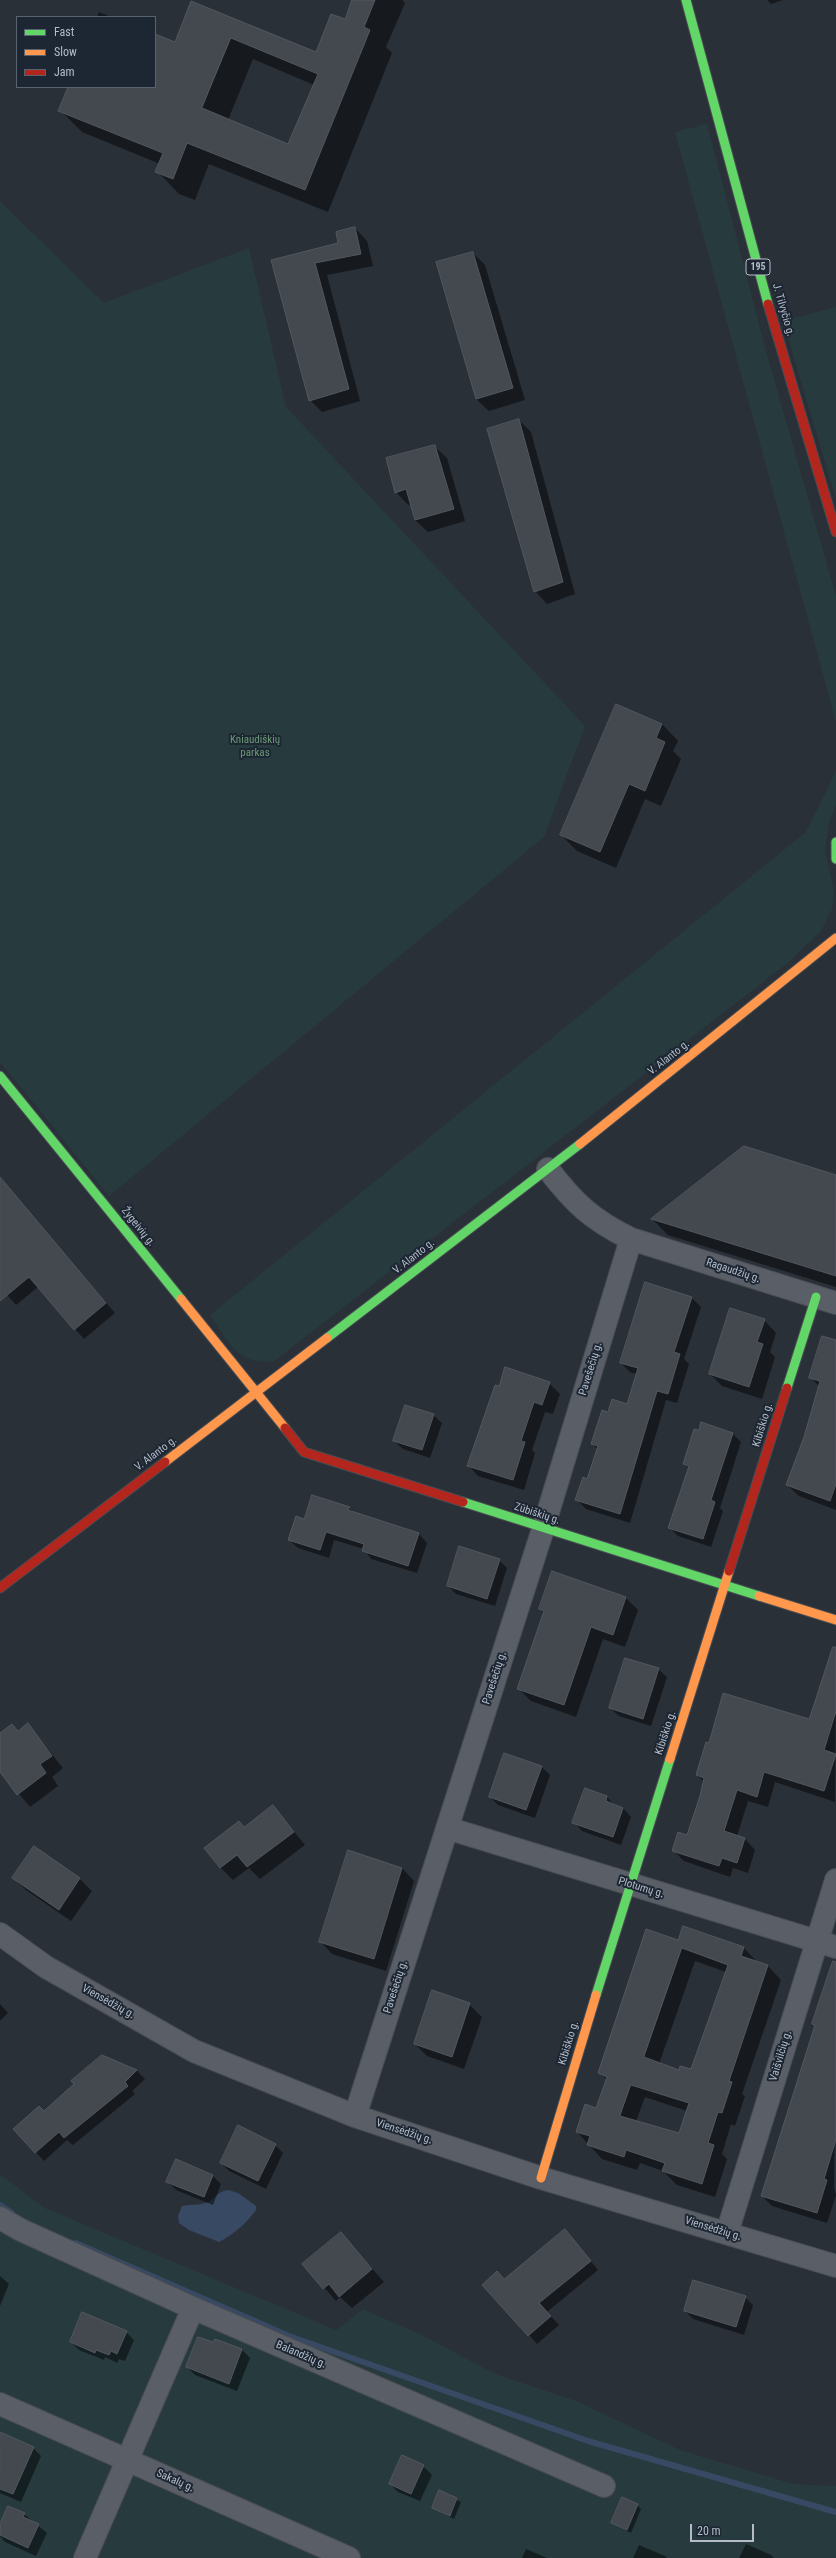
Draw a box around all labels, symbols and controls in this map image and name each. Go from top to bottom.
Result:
legend [16,16,156,88]
text: Fast [54,25,74,39]
text: Slow [54,45,77,59]
text: Jam [54,65,75,79]
road number: 195 [746,259,770,275]
street label: J. Tilvyčio g. [769,282,797,338]
park label: Kniaudiškių parkas [230,733,280,759]
street label: V. Alanto g. [645,1038,693,1078]
street label: Žygeivių g. [118,1205,158,1249]
street label: V. Alanto g. [390,1237,438,1277]
street label: Ragaudžių g. [704,1256,762,1286]
street label: Pavešečių g. [577,1341,605,1397]
street label: Kibiškio g. [750,1401,776,1449]
street label: V. Alanto g. [132,1434,180,1474]
street label: Zūbiškių g. [512,1500,562,1528]
street label: Pavešečių g. [480,1650,510,1706]
street label: Kibiškio g. [653,1709,679,1757]
street label: Plotumų g. [617,1875,665,1901]
street label: Pavešečių g. [381,1959,411,2015]
street label: Viensėdžių g. [79,1982,137,2022]
street label: Kibiškio g. [556,2019,582,2067]
street label: Vaišvilčių g. [767,2029,795,2083]
street label: Viensėdžių g. [374,2117,434,2147]
street label: Viensėdžių g. [683,2214,743,2244]
street label: Balandžių g. [274,2338,328,2372]
street label: Sakalų g. [154,2467,196,2495]
scale bar [692,2516,756,2542]
text: 20 m [697,2524,721,2538]

